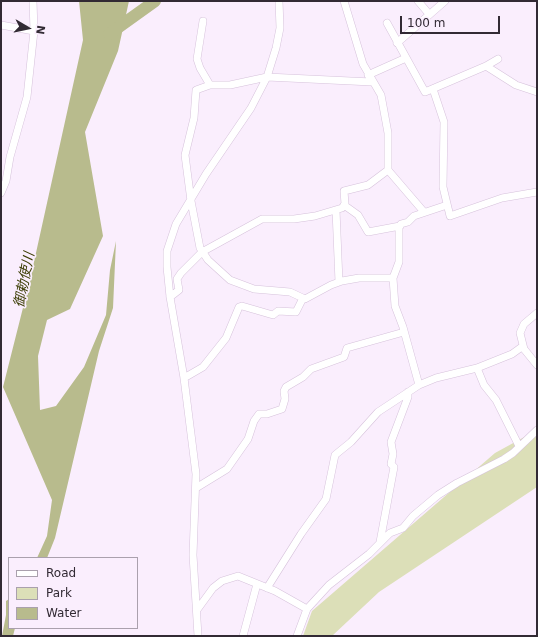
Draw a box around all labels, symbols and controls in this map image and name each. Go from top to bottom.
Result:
north arrow [8,8,48,48]
scale bar [402,8,502,34]
text: 100 m [407,16,445,30]
text: N [33,24,47,36]
water label: 御勅使川 [11,251,39,309]
legend [8,557,138,629]
text: Road [46,566,76,580]
text: Park [46,586,72,600]
text: Water [46,606,81,620]

